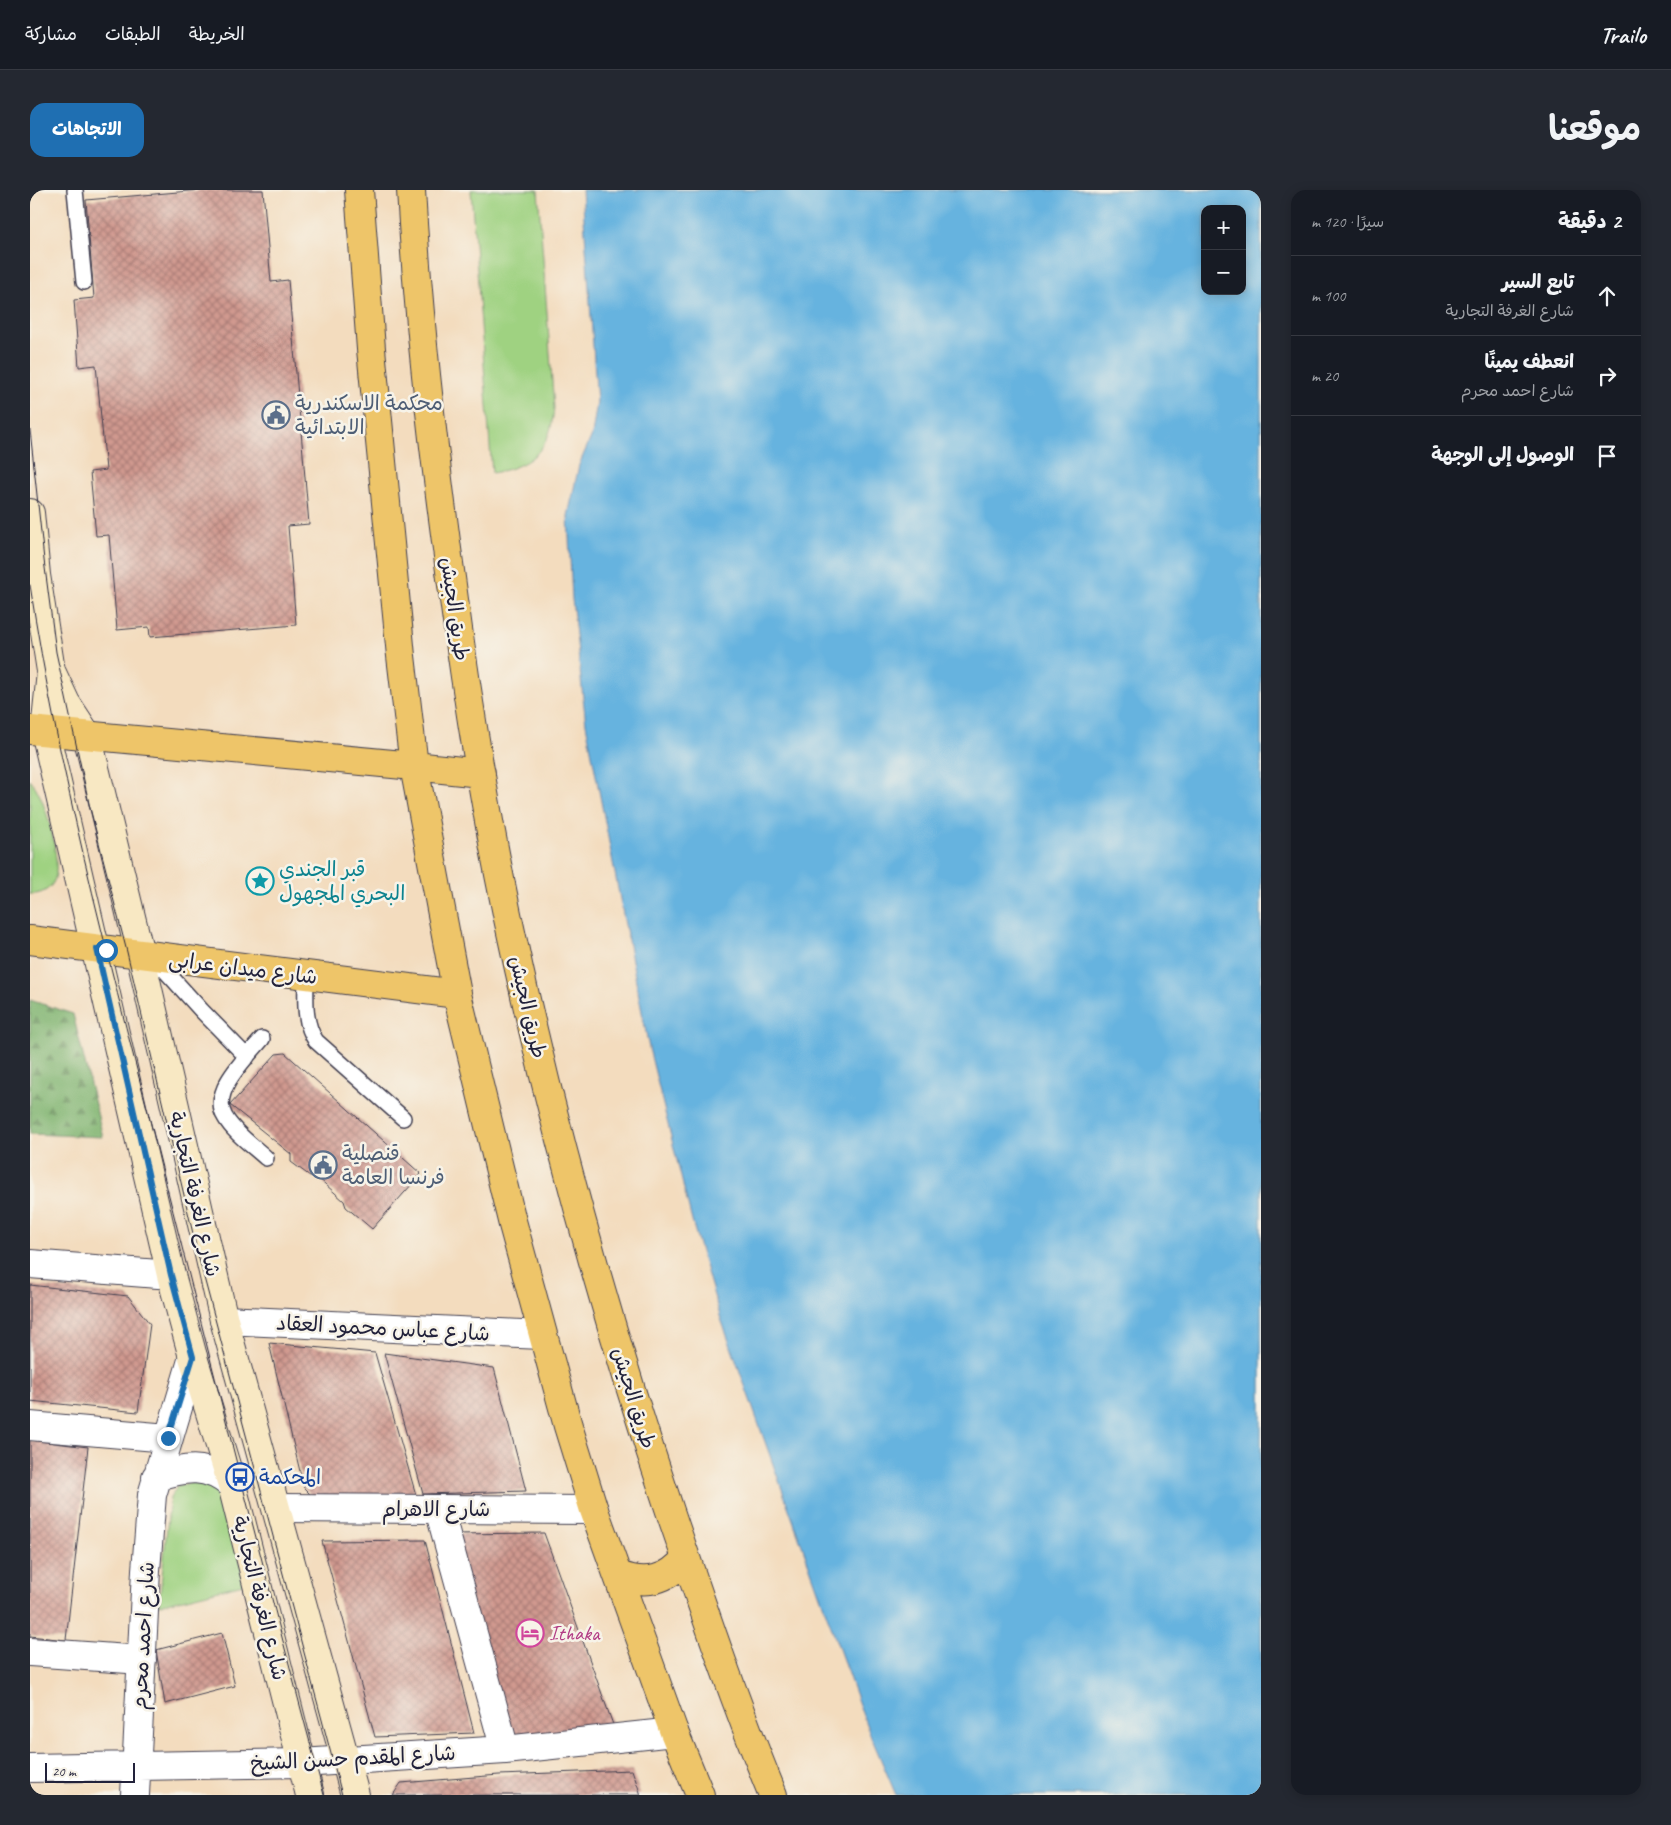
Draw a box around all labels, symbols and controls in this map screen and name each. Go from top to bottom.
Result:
text: Trailo [1600,20,1646,50]
text: مشاركة [25,23,77,45]
text: الطبقات [105,23,161,45]
text: الخريطة [189,23,245,45]
button: الاتجاهات [30,103,144,157]
text: موقعنا [1548,106,1641,151]
map controls [1201,205,1246,295]
button: + [1201,205,1246,250]
text: 2 دقيقة [1558,208,1621,234]
text: سيرًا · 120 m [1311,212,1384,232]
button: − [1201,250,1246,295]
text: تابع السير [1502,270,1574,294]
icon: ahead [1593,282,1621,310]
text: 100 m [1311,286,1345,306]
text: شارع الغرفة التجارية [1445,301,1574,321]
text: انعطف يمينًا [1485,350,1574,374]
icon: right [1593,362,1621,390]
text: 20 m [1311,366,1338,386]
text: شارع احمد محرم [1461,381,1574,401]
place label: محكمة الاسكندرية الابتدائية [295,390,443,440]
public building icon: محكمة الاسكندرية الابتدائية [261,400,291,430]
icon: arrive [1593,442,1621,470]
text: الوصول إلى الوجهة [1431,443,1574,467]
street label: طريق الجيش [435,555,475,663]
place label: قبر الجندي البحري المجهول [279,856,405,908]
place icon: قبر الجندي البحري المجهول [245,866,275,896]
route start [95,939,118,962]
street label: شارع ميدان عرابى [167,946,319,992]
street label: طريق الجيش [504,953,552,1061]
street label: شارع الغرفة التجارية [161,1109,227,1280]
place label: قنصلية فرنسا العامة [342,1140,445,1190]
public building icon: قنصلية فرنسا العامة [308,1150,338,1180]
street label: شارع عباس محمود العقاد [275,1309,490,1349]
street label: طريق الجيش [606,1344,662,1452]
route end [157,1427,180,1450]
bus stop icon: المحكمة [225,1462,255,1492]
place label: المحكمة [259,1464,321,1490]
street label: شارع الاهرام [382,1496,490,1525]
street label: شارع الغرفة التجارية [225,1513,293,1684]
street label: شارع احمد محرم [126,1561,163,1711]
hotel icon: Ithaka [515,1618,545,1648]
place label: Ithaka [549,1620,601,1646]
street label: شارع المقدم حسن الشيخ [250,1740,457,1779]
scale bar [45,1760,135,1783]
text: 20 m [52,1763,76,1780]

